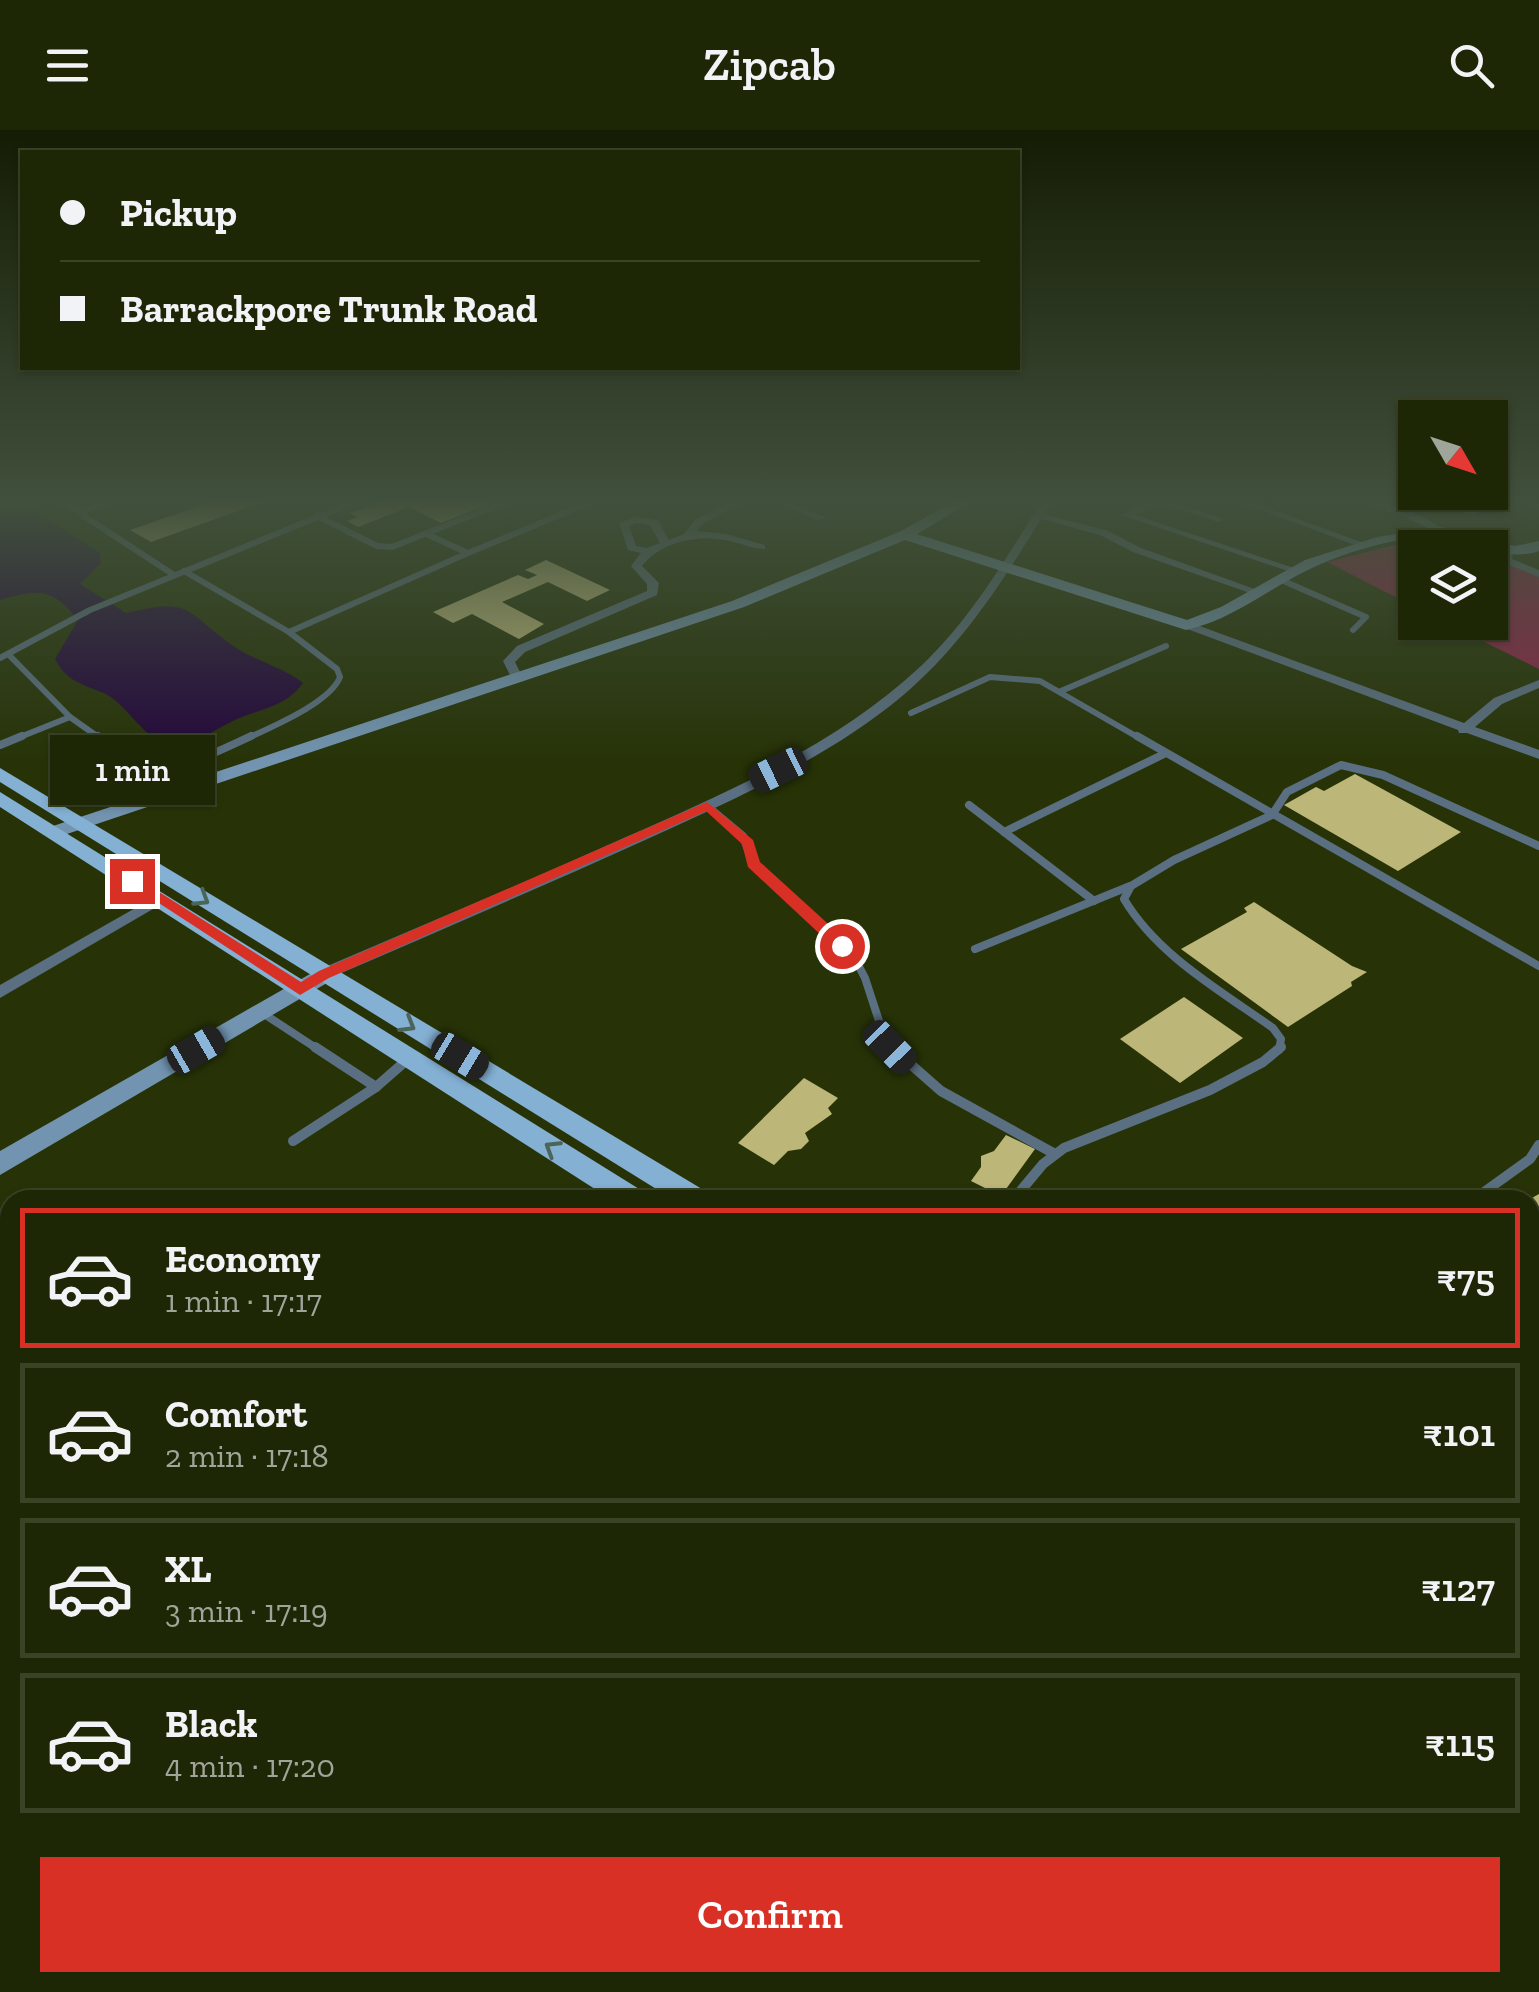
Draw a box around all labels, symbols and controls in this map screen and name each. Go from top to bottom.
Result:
icon: menu [40,38,95,93]
text: Zipcab [703,38,836,92]
icon: search [1444,38,1499,93]
text: Pickup [120,190,237,236]
text: Barrackpore Trunk Road [120,286,537,332]
north arrow [1398,400,1508,510]
map controls [1398,400,1508,640]
button: layers [1398,530,1508,640]
callout: 1 min [49,736,214,806]
car [744,743,812,797]
text: 1 min [95,751,170,789]
route end [110,859,155,904]
one-way arrow [191,887,209,906]
route start [820,924,865,969]
one-way arrow [397,1013,415,1032]
car [858,1015,922,1079]
car [163,1022,229,1078]
car [427,1028,493,1084]
one-way arrow [545,1142,563,1161]
icon: car [45,1233,135,1323]
text: Economy [165,1236,320,1282]
text: ₹75 [1436,1255,1495,1301]
text: 1 min · 17:17 [165,1282,322,1320]
icon: car [45,1388,135,1478]
text: Comfort [165,1391,307,1437]
text: ₹101 [1423,1410,1495,1456]
text: 2 min · 17:18 [165,1437,329,1475]
icon: car [45,1543,135,1633]
text: XL [165,1546,212,1592]
text: ₹127 [1421,1565,1495,1611]
text: 3 min · 17:19 [165,1592,328,1630]
icon: car [45,1698,135,1788]
text: Black [165,1701,258,1747]
text: ₹115 [1425,1720,1495,1766]
text: 4 min · 17:20 [165,1747,335,1785]
button: Confirm [40,1857,1500,1972]

